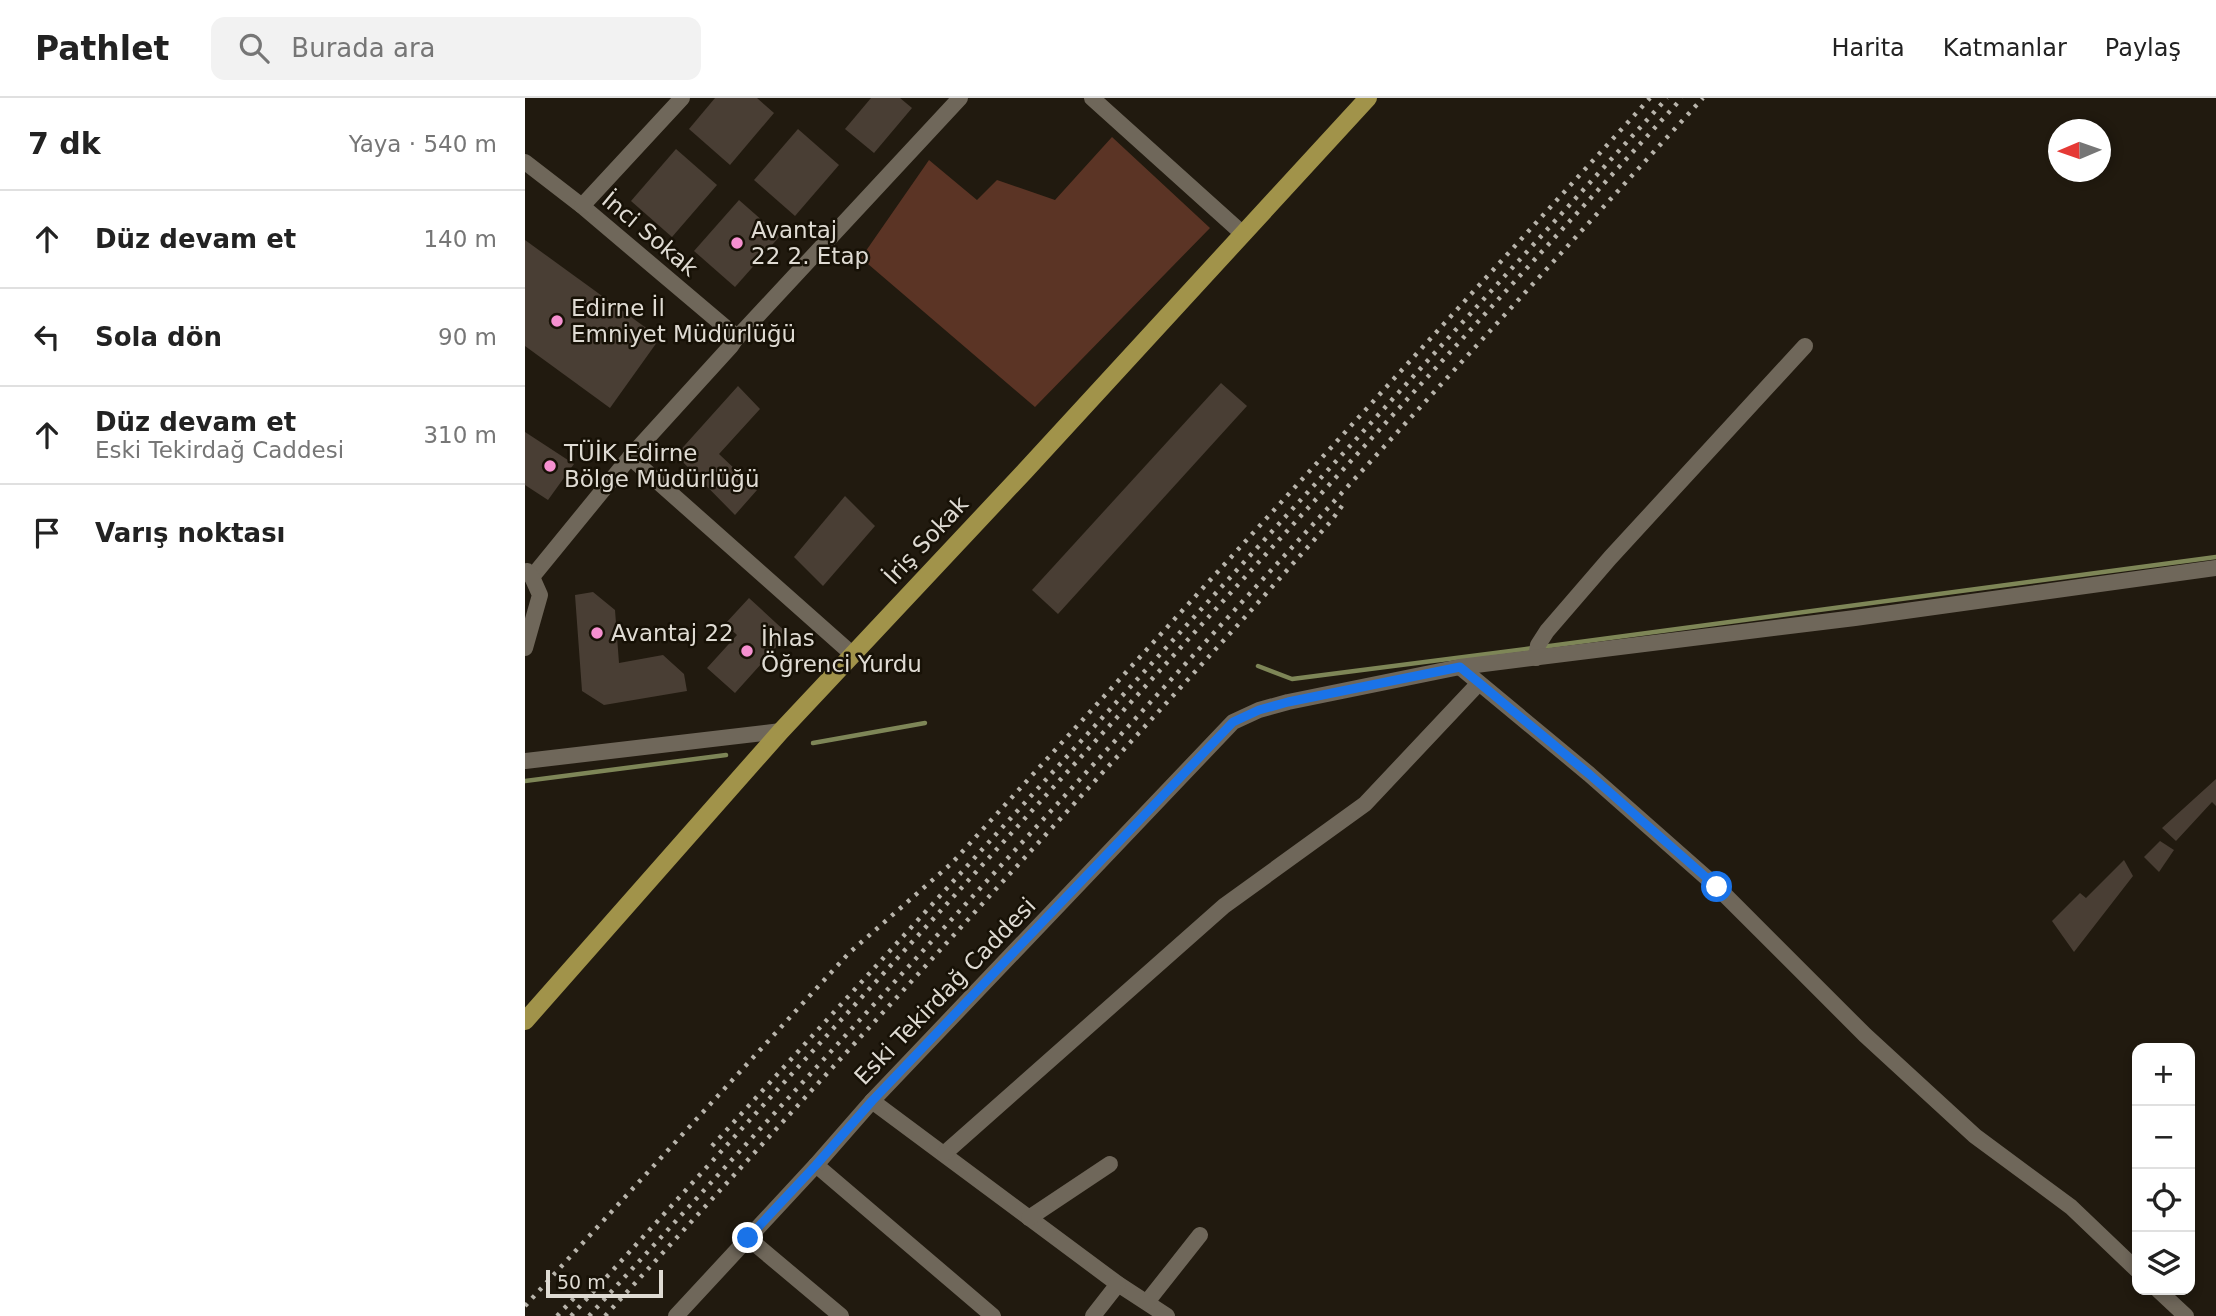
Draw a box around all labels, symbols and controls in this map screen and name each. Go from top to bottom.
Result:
search box [211,17,701,80]
text: Pathlet [35,29,169,68]
icon: search [235,29,273,67]
text: Burada ara [291,33,436,63]
text: Harita [1831,34,1905,62]
text: Katmanlar [1943,34,2067,62]
text: Paylaş [2105,34,2181,62]
north arrow [2048,119,2111,182]
text: 7 dk [28,126,101,161]
text: Yaya · 540 m [349,131,497,157]
street label: İnci Sokak [597,186,704,282]
place label: Avantaj 22 2. Etap [751,217,869,269]
icon: ahead [28,220,66,258]
text: Düz devam et [95,224,296,254]
text: 140 m [423,226,497,252]
marker: Avantaj 22 2. Etap [729,235,745,251]
place label: Edirne İl Emniyet Müdürlüğü [571,294,796,347]
marker: Edirne İl Emniyet Müdürlüğü [549,313,565,329]
icon: left [28,318,66,356]
text: Sola dön [95,322,222,352]
text: 90 m [438,324,497,350]
text: Düz devam et [95,407,296,437]
icon: ahead [28,416,66,454]
text: 310 m [423,422,497,448]
text: Eski Tekirdağ Caddesi [95,437,344,463]
place label: TÜİK Edirne Bölge Müdürlüğü [563,439,760,492]
marker: TÜİK Edirne Bölge Müdürlüğü [542,458,558,474]
street label: İriş Sokak [878,489,974,589]
icon: arrive [28,514,66,552]
text: Varış noktası [95,518,286,548]
place label: Avantaj 22 [611,620,734,646]
place label: İhlas Öğrenci Yurdu [761,624,922,677]
marker: Avantaj 22 [589,625,605,641]
marker: İhlas Öğrenci Yurdu [739,643,755,659]
route start [1701,871,1732,902]
street label: Eski Tekirdağ Caddesi [849,892,1041,1090]
map controls [2132,1043,2195,1295]
button: + [2132,1043,2195,1106]
button: − [2132,1106,2195,1169]
button: locate [2132,1169,2195,1232]
route end [732,1222,763,1253]
button: layers [2132,1232,2195,1295]
scale bar [546,1267,663,1299]
text: 50 m [557,1271,606,1293]

